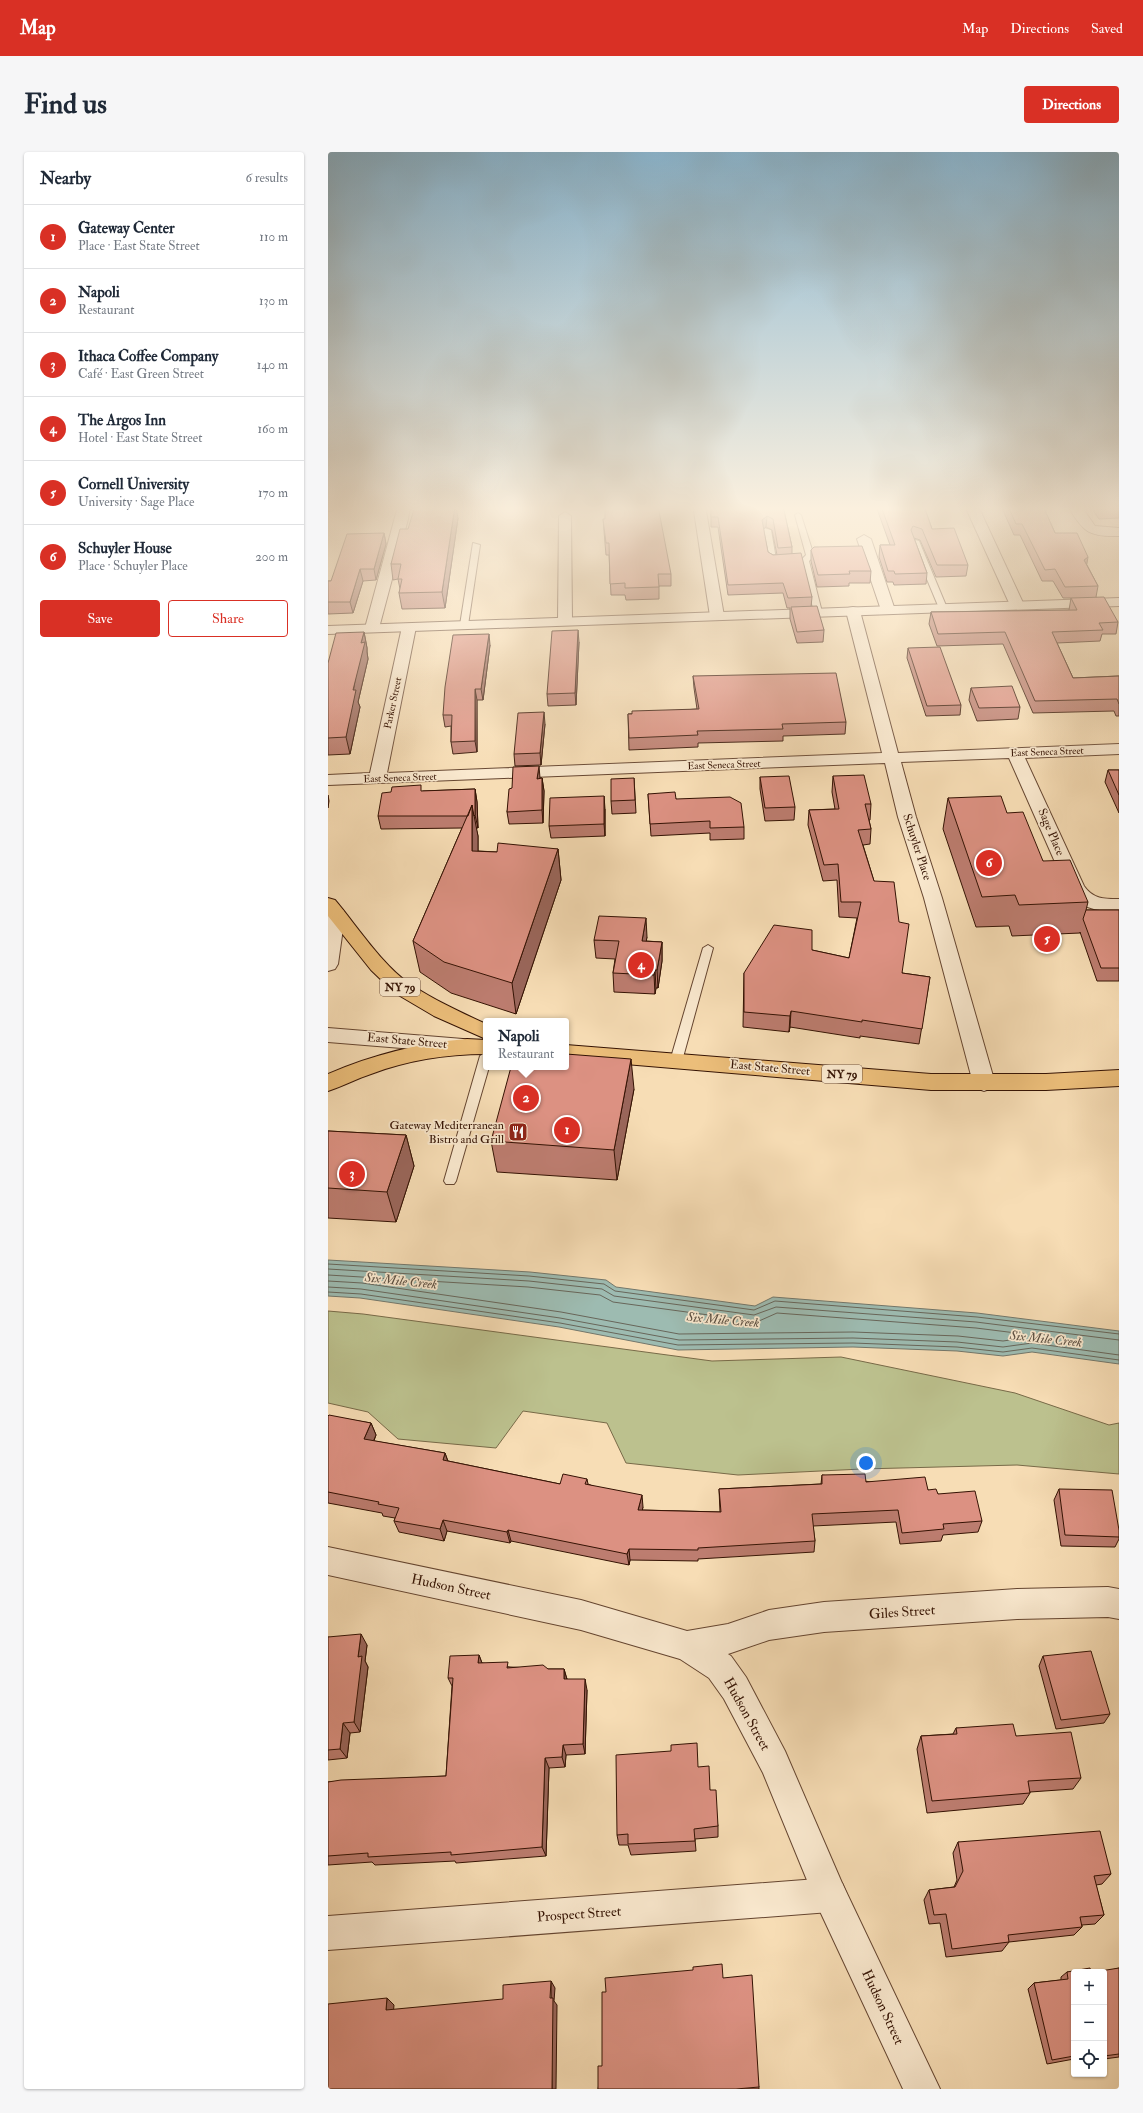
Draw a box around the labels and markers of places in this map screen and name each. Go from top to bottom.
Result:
pin: 6 [976,848,1002,878]
pin: 5 [1034,924,1060,954]
pin: 4 [628,950,654,980]
pin: 2 [513,1083,539,1113]
pin: 1 [554,1115,580,1145]
place label: Gateway Mediterranean Bistro and Grill [390,1118,504,1147]
restaurant icon: Gateway Mediterranean Bistro and Grill [507,1121,529,1143]
pin: 3 [339,1159,365,1189]

